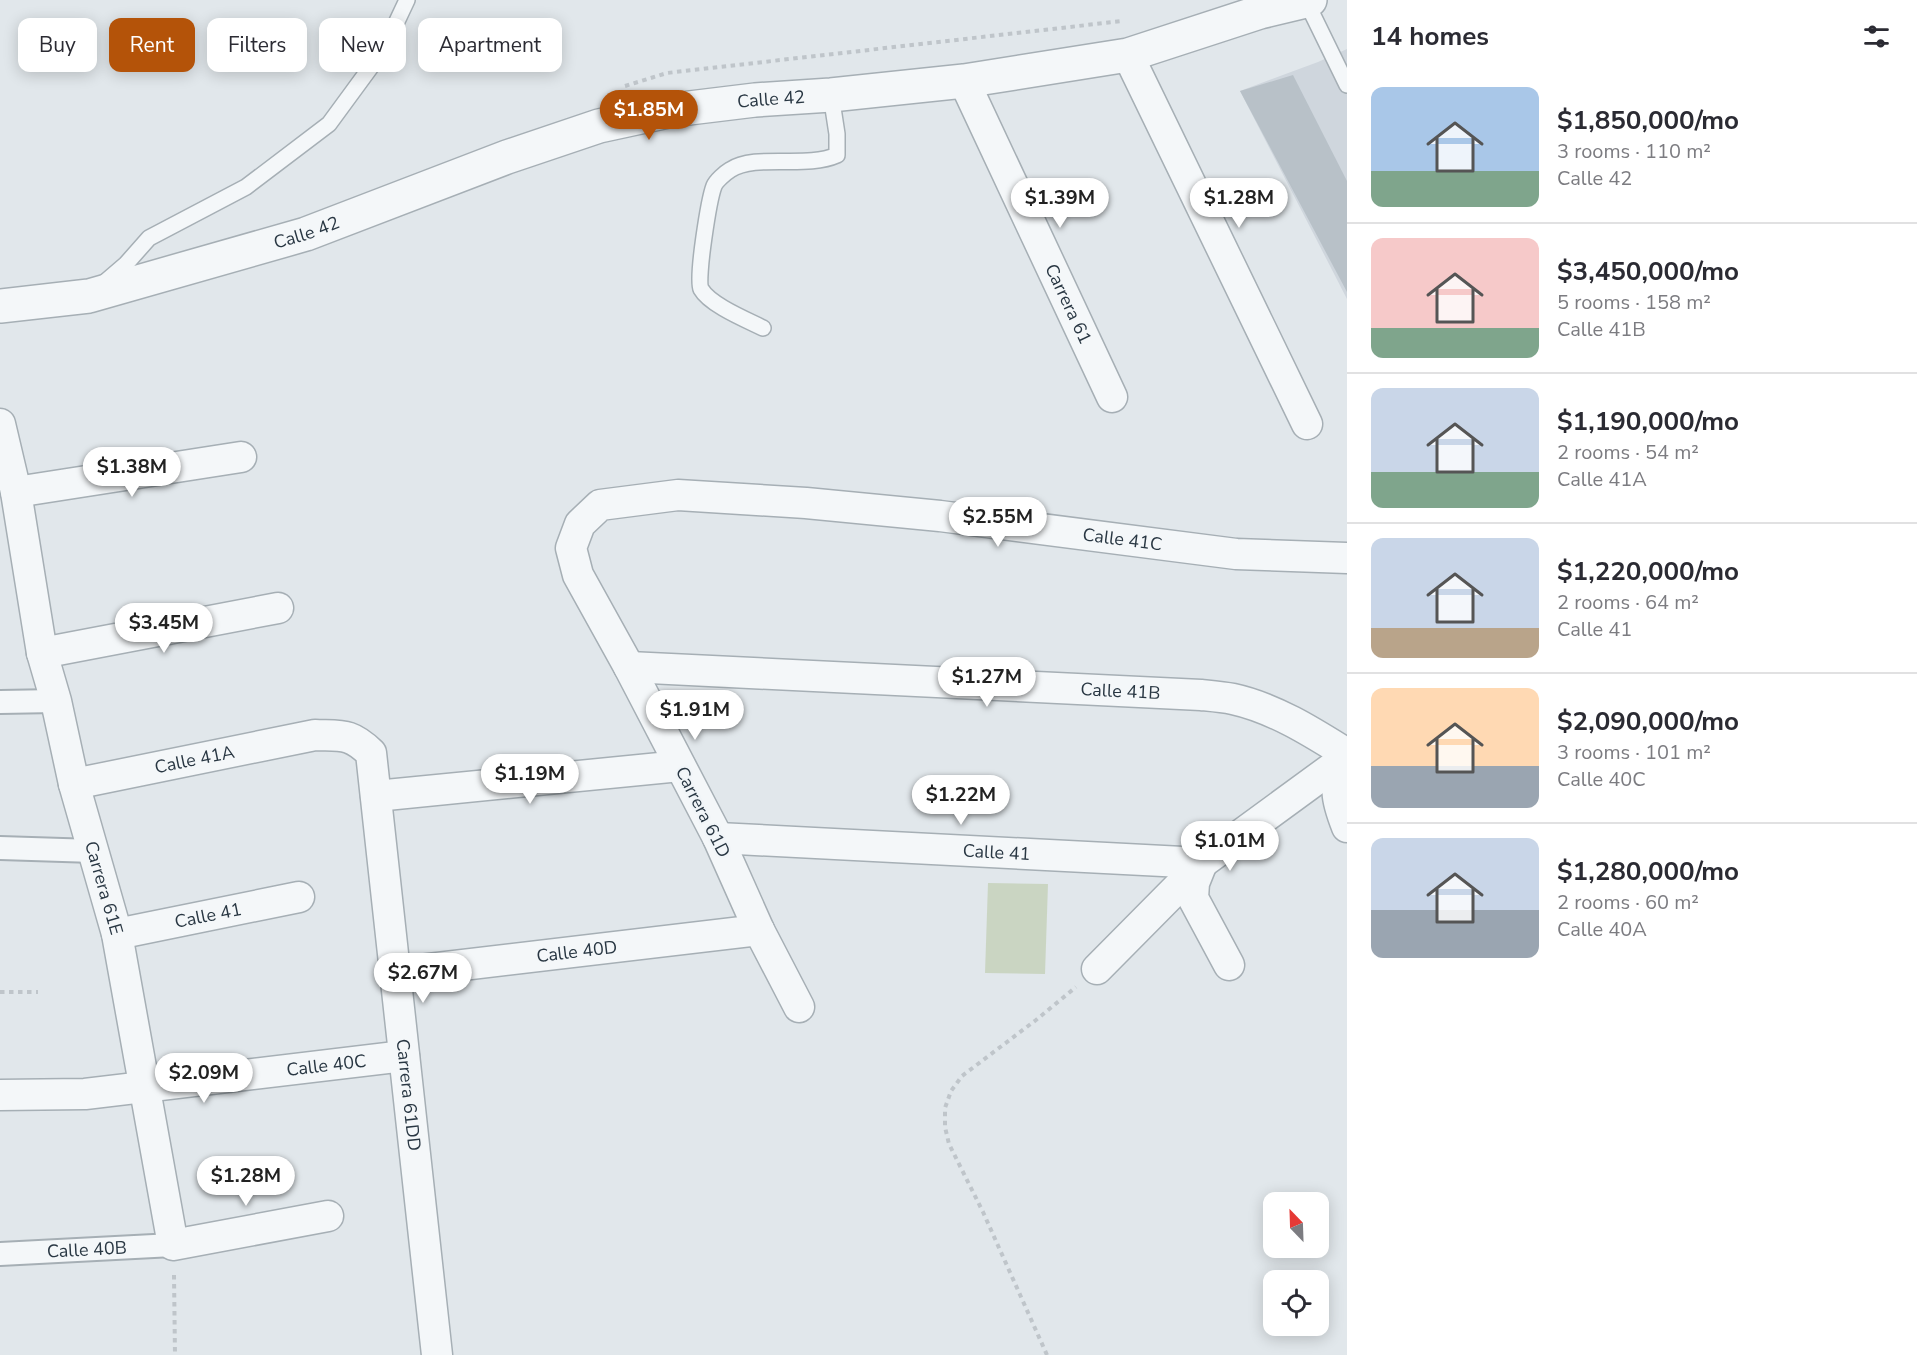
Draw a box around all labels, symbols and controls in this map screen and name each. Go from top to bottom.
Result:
chip: Buy [18,18,97,72]
chip: Rent [109,18,195,72]
chip: Filters [207,18,307,72]
chip: New [319,18,406,72]
chip: Apartment [418,18,562,72]
text: 14 homes [1371,19,1489,54]
icon: filters [1860,20,1893,53]
street label: Calle 42 [736,85,806,114]
pin: $1.85M [600,90,698,141]
text: $1.85M [614,96,684,123]
text: $1,850,000/mo [1557,103,1739,138]
icon: home [1419,111,1491,183]
text: 3 rooms · 110 m² [1557,138,1711,165]
text: Calle 42 [1557,165,1632,192]
pin: $1.39M [1011,178,1109,229]
pin: $1.28M [1190,178,1288,229]
text: $1.39M [1025,184,1095,211]
text: $1.28M [1204,184,1274,211]
street label: Calle 42 [271,210,343,255]
text: $3,450,000/mo [1557,254,1739,289]
street label: Carrera 61 [1039,260,1097,348]
icon: home [1419,262,1491,334]
text: 5 rooms · 158 m² [1557,289,1711,316]
text: Calle 41B [1557,316,1646,343]
text: $1,190,000/mo [1557,404,1739,439]
icon: home [1419,412,1491,484]
text: 2 rooms · 54 m² [1557,439,1699,466]
pin: $1.38M [83,447,181,498]
text: $1.38M [97,453,167,480]
text: Calle 41A [1557,466,1647,493]
pin: $2.55M [949,497,1047,548]
text: $2.55M [963,503,1033,530]
street label: Calle 41C [1081,522,1164,556]
text: $1,220,000/mo [1557,554,1739,589]
icon: home [1419,562,1491,634]
text: 2 rooms · 64 m² [1557,589,1699,616]
pin: $3.45M [115,603,213,654]
text: $3.45M [129,609,199,636]
text: Calle 41 [1557,616,1632,643]
pin: $1.27M [938,657,1036,708]
text: $1.27M [952,663,1022,690]
street label: Calle 41B [1080,677,1161,705]
pin: $1.91M [646,690,744,741]
text: $1.91M [660,696,730,723]
text: $2,090,000/mo [1557,704,1739,739]
icon: home [1419,712,1491,784]
text: 3 rooms · 101 m² [1557,739,1711,766]
street label: Calle 41A [152,740,237,779]
pin: $1.19M [481,754,579,805]
text: $1.19M [495,760,565,787]
street label: Carrera 61D [670,762,736,862]
text: Calle 40C [1557,766,1646,793]
pin: $1.22M [912,775,1010,826]
text: $1.22M [926,781,996,808]
pin: $1.01M [1181,821,1279,872]
text: $1.01M [1195,827,1265,854]
street label: Carrera 61E [79,838,129,938]
street label: Calle 41 [962,839,1031,866]
text: $1,280,000/mo [1557,854,1739,889]
icon: home [1419,862,1491,934]
text: 2 rooms · 60 m² [1557,889,1699,916]
street label: Calle 41 [173,897,244,934]
text: Calle 40A [1557,916,1647,943]
street label: Calle 40D [535,935,618,968]
pin: $2.67M [374,953,472,1004]
text: $2.67M [388,959,458,986]
street label: Carrera 61DD [390,1038,427,1152]
street label: Calle 40C [285,1049,367,1082]
pin: $2.09M [155,1053,253,1104]
text: $2.09M [169,1059,239,1086]
pin: $1.28M [197,1156,295,1207]
text: $1.28M [211,1162,281,1189]
north arrow [1263,1192,1329,1258]
map controls [1263,1192,1329,1336]
street label: Calle 40B [46,1235,127,1264]
button: locate [1263,1270,1329,1336]

